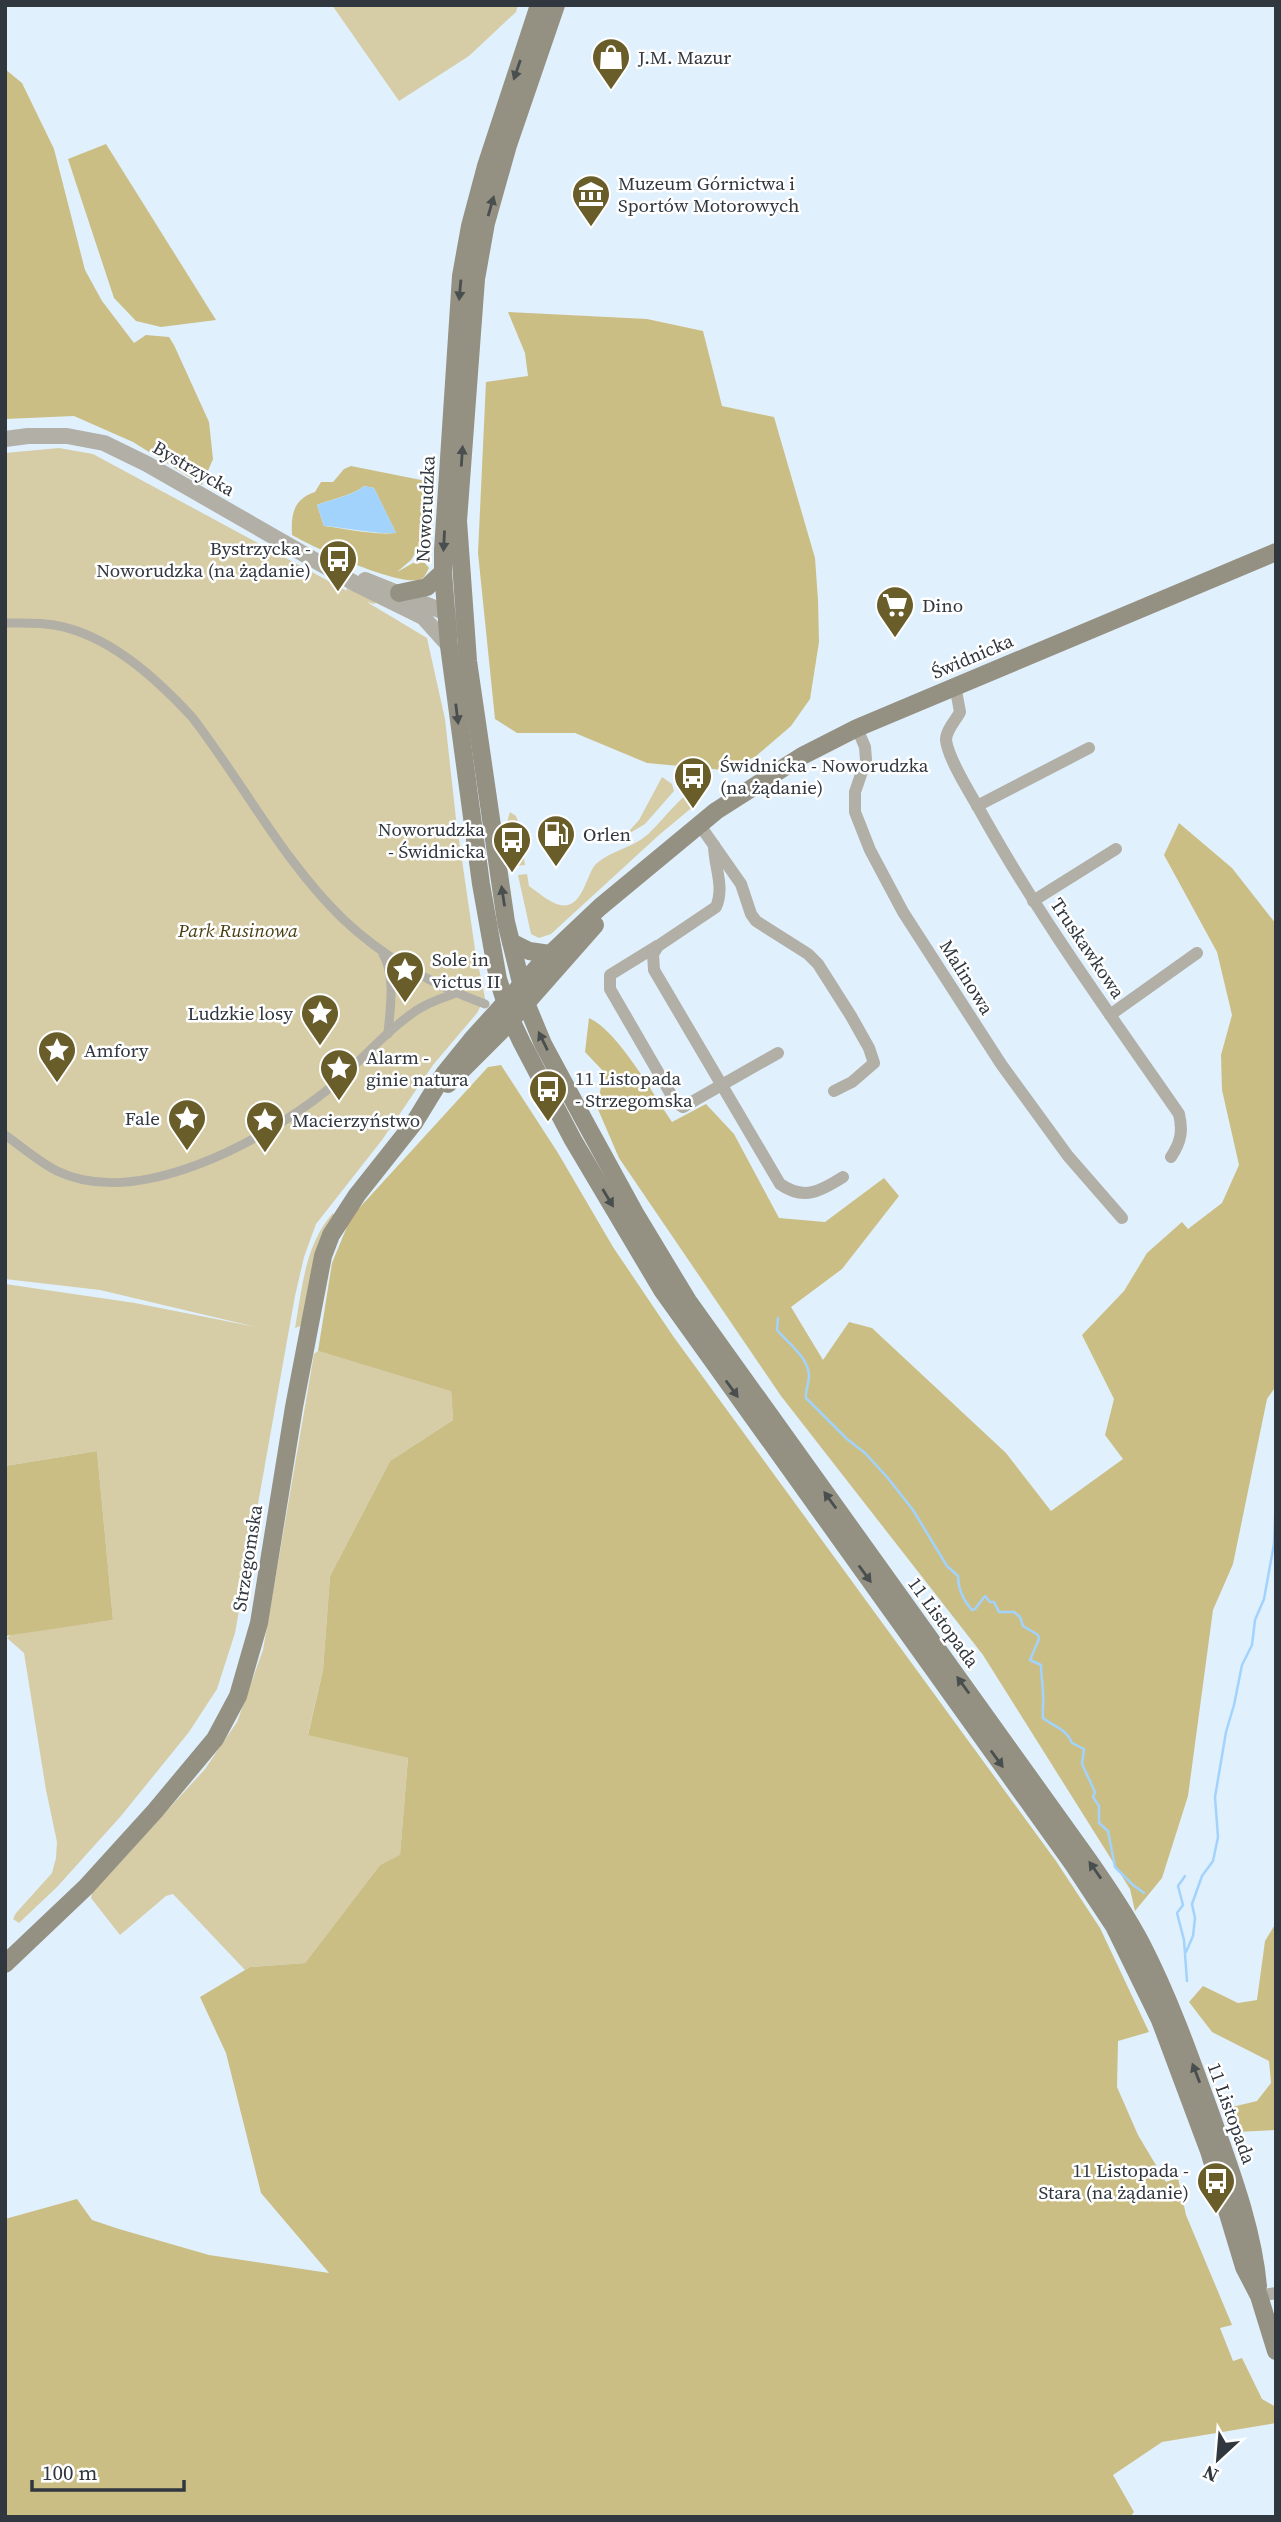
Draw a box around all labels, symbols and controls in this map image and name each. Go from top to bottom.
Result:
shop icon: J.M. Mazur [590,36,632,91]
place label: J.M. Mazur [637,44,731,70]
one-way arrow [511,59,522,80]
place label: Muzeum Górnictwa i Sportów Motorowych [618,170,799,218]
museum icon: Muzeum Górnictwa i Sportów Motorowych [570,173,612,228]
one-way arrow [486,195,497,217]
one-way arrow [454,279,465,301]
street label: Bystrzycka [148,434,240,502]
one-way arrow [457,445,468,467]
street label: Noworudzka [409,454,441,563]
one-way arrow [438,530,449,552]
place label: Bystrzycka - Noworudzka (na żądanie) [96,535,311,583]
bus stop icon: Bystrzycka - Noworudzka (na żądanie) [317,538,359,593]
supermarket icon: Dino [874,584,916,639]
place label: Dino [922,592,963,618]
street label: Świdnicka [927,627,1017,685]
one-way arrow [451,703,462,725]
place label: Świdnicka - Noworudzka (na żądanie) [720,752,929,800]
bus stop icon: Świdnicka - Noworudzka (na żądanie) [672,755,714,810]
fuel station icon: Orlen [535,813,577,868]
place label: Noworudzka - Świdnicka [378,816,485,864]
bus stop icon: Noworudzka - Świdnicka [491,819,533,874]
place label: Orlen [583,821,631,847]
one-way arrow [497,885,508,907]
street label: Truskawkowa [1045,893,1131,1004]
park label: Park Rusinowa [177,917,298,943]
street label: Malinowa [934,935,1000,1020]
place label: Sole in victus II [432,946,501,994]
place icon: Sole in victus II [384,949,426,1004]
place icon: Ludzkie losy [299,992,341,1047]
place label: Ludzkie losy [188,1000,293,1026]
place icon: Amfory [36,1029,78,1084]
one-way arrow [537,1031,549,1051]
place label: Amfory [84,1037,149,1063]
place label: Alarm - ginie natura [366,1044,469,1092]
place icon: Alarm - ginie natura [318,1047,360,1102]
place label: 11 Listopada - Strzegomska [575,1065,693,1113]
bus stop icon: 11 Listopada - Strzegomska [527,1068,569,1123]
place icon: Fale [166,1097,208,1152]
place icon: Macierzyństwo [244,1099,286,1154]
place label: Fale [125,1105,160,1131]
place label: Macierzyństwo [292,1107,420,1133]
one-way arrow [602,1189,614,1208]
one-way arrow [725,1380,739,1398]
one-way arrow [823,1491,837,1509]
street label: Strzegomska [226,1503,268,1613]
one-way arrow [858,1565,872,1583]
street label: 11 Listopada [902,1571,986,1673]
one-way arrow [956,1676,970,1694]
one-way arrow [990,1750,1004,1768]
one-way arrow [1088,1861,1102,1879]
street label: 11 Listopada [1202,2059,1262,2168]
one-way arrow [1190,2063,1201,2084]
place label: 11 Listopada - Stara (na żądanie) [1039,2157,1189,2205]
bus stop icon: 11 Listopada - Stara (na żądanie) [1195,2160,1237,2215]
north arrow [1183,2424,1253,2494]
scale bar [32,2448,184,2492]
text: 100 m [42,2458,97,2487]
text: N [1198,2459,1222,2489]

